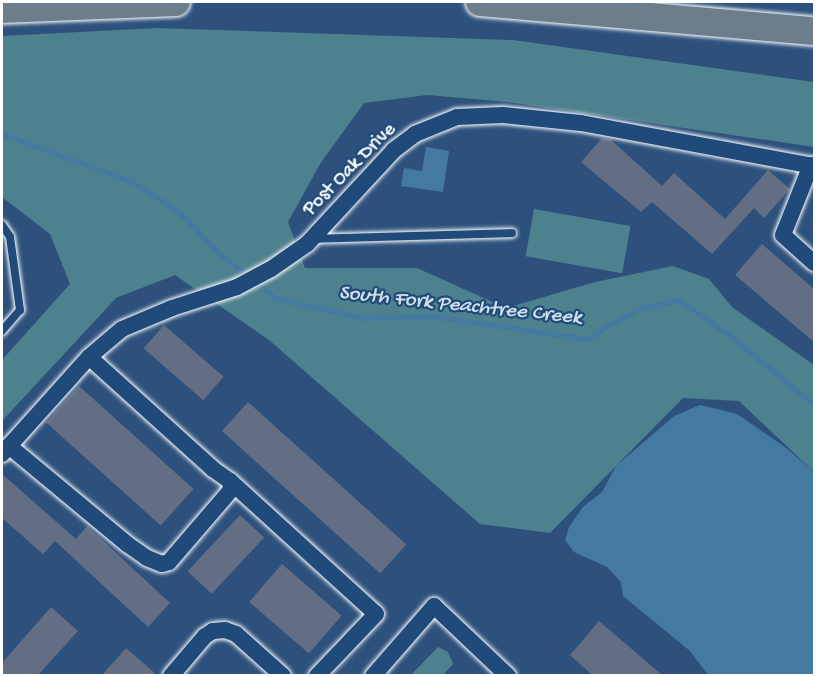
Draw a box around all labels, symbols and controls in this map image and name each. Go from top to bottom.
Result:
street label: Post Oak Drive [298,118,402,222]
water label: South Fork Peachtree Creek [337,282,583,332]

